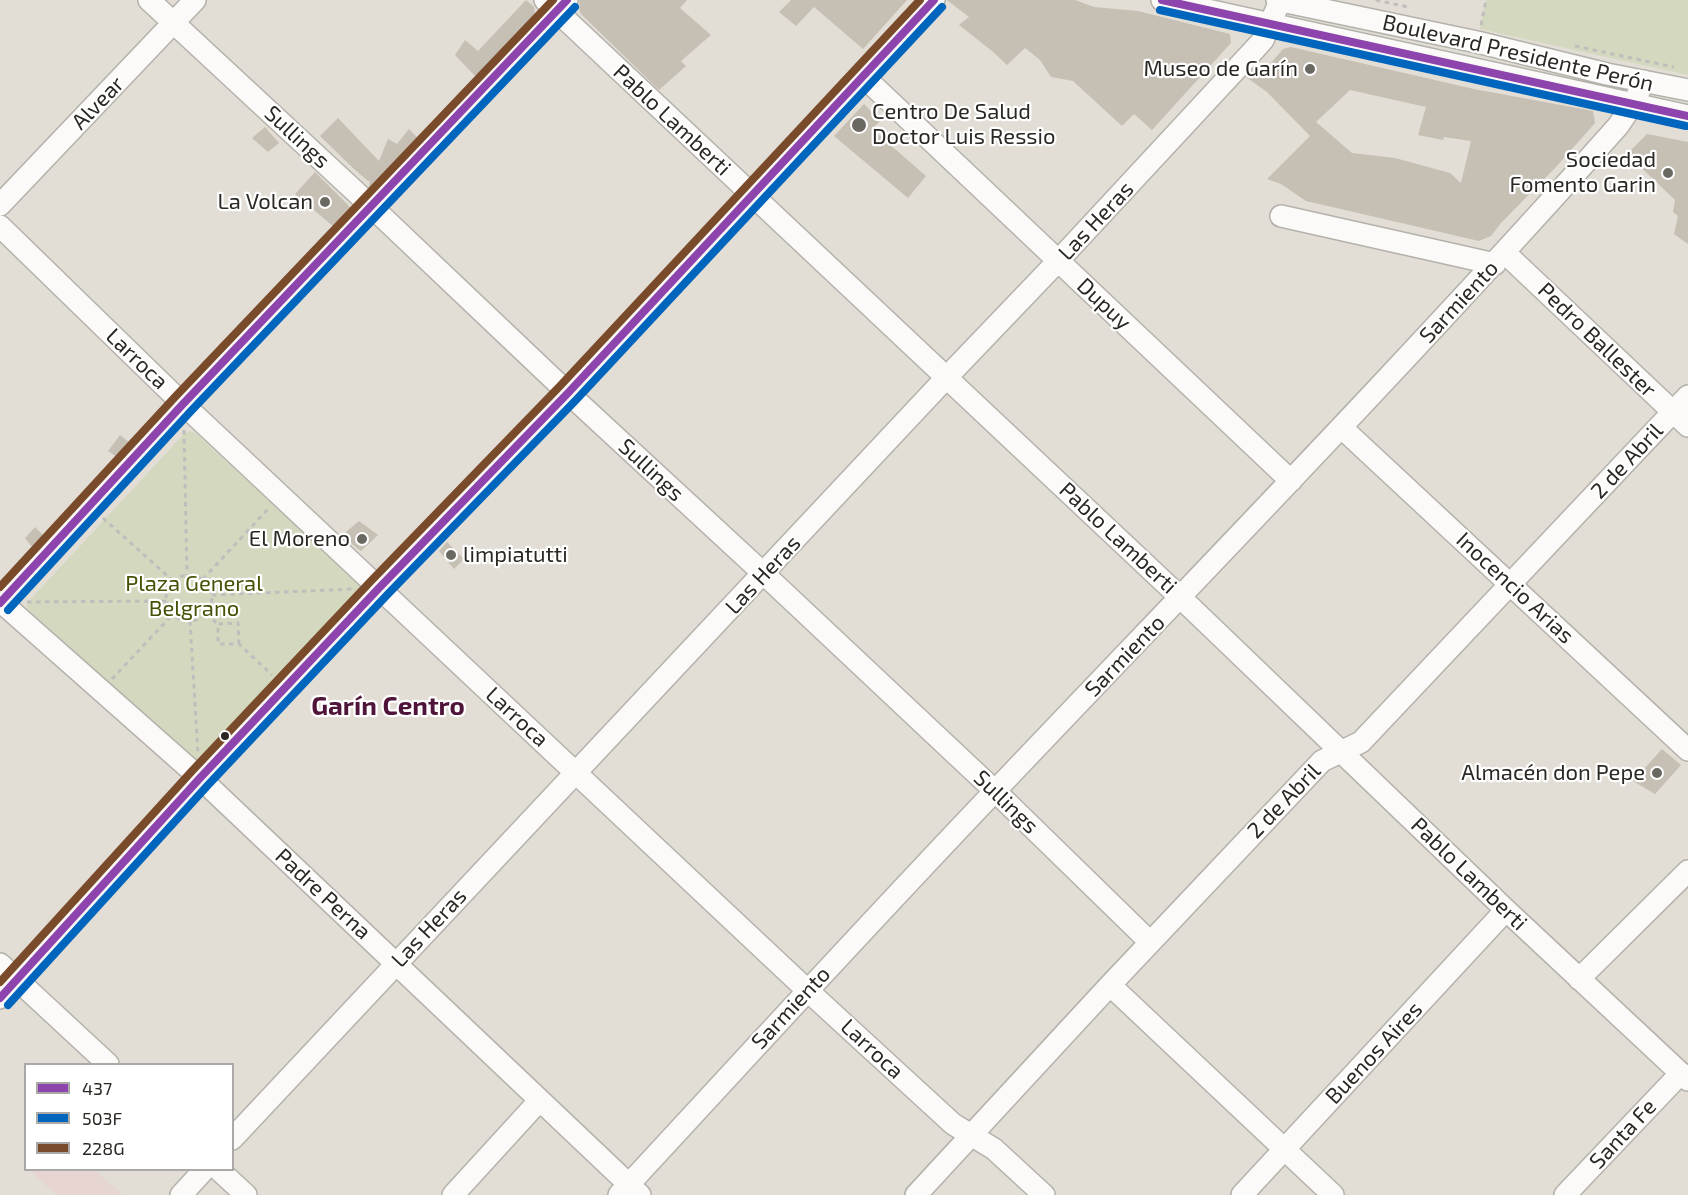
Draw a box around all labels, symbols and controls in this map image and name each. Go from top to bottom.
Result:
street label: Boulevard Presidente Perón [1380,9,1656,97]
place label: Museo de Garín [1143,56,1298,82]
street label: Pablo Lamberti [608,59,736,181]
marker: Museo de Garín [1303,62,1317,76]
street label: Alvear [66,71,130,135]
place label: Centro De Salud Doctor Luis Ressio [872,99,1055,150]
street label: Sullings [259,100,335,174]
marker: Centro De Salud Doctor Luis Ressio [850,116,868,134]
place label: Sociedad Fomento Garin [1509,147,1656,198]
marker: Sociedad Fomento Garin [1661,166,1675,180]
street label: Las Heras [1053,176,1139,266]
place label: La Volcan [217,189,313,215]
marker: La Volcan [318,195,332,209]
street label: Sarmiento [1414,255,1504,349]
street label: Dupuy [1072,272,1136,336]
street label: Pedro Ballester [1532,277,1662,403]
street label: Larroca [100,323,174,395]
street label: 2 de Abril [1585,418,1669,504]
street label: Sullings [613,433,689,507]
street label: Pablo Lamberti [1054,477,1182,599]
place label: El Moreno [249,526,350,552]
street label: Inocencio Arias [1451,527,1579,649]
street label: Las Heras [720,530,806,620]
marker: El Moreno [355,532,369,546]
place label: limpiatutti [463,542,568,568]
marker: limpiatutti [444,548,458,562]
park label: Plaza General Belgrano [125,571,263,622]
street label: Sarmiento [1080,610,1170,702]
street label: Larroca [480,681,554,753]
district label: Garín Centro [311,690,465,722]
unlabelled marker [219,730,231,742]
street label: 2 de Abril [1242,758,1326,844]
place label: Almacén don Pepe [1461,760,1645,786]
street label: Sullings [968,765,1044,839]
marker: Almacén don Pepe [1650,766,1664,780]
street label: Pablo Lamberti [1405,812,1533,936]
street label: Padre Perna [270,843,376,945]
street label: Las Heras [386,883,472,973]
street label: Sarmiento [746,961,836,1055]
street label: Buenos Aires [1320,996,1428,1110]
street label: Larroca [835,1013,909,1085]
legend [24,1063,234,1171]
text: 437 [82,1077,112,1099]
street label: Santa Fe [1584,1094,1662,1174]
text: 503F [82,1107,122,1129]
text: 228G [82,1137,124,1159]

